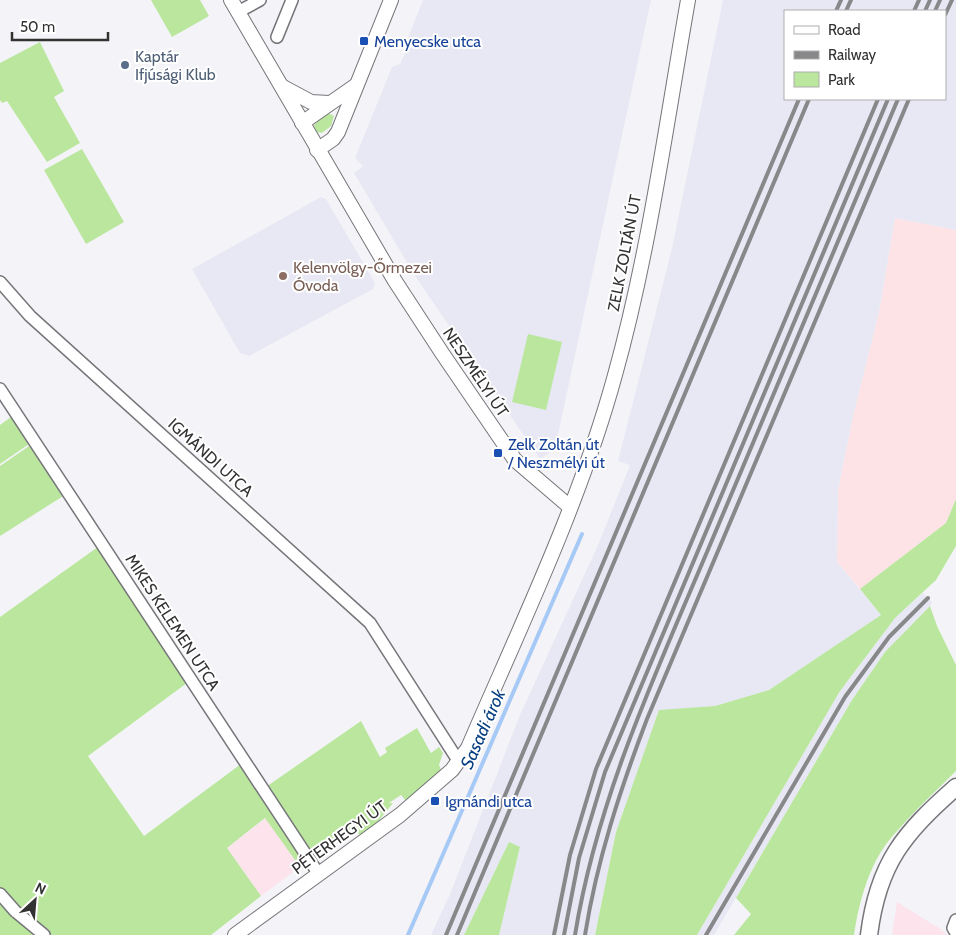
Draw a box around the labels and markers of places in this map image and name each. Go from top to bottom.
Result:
place label: Menyecske utca [374,32,481,51]
marker: Menyecske utca [358,35,370,47]
place label: Kaptár Ifjúsági Klub [135,47,216,84]
marker: Kaptár Ifjúsági Klub [119,59,131,71]
place label: Kelenvölgy-Őrmezei Óvoda [293,258,432,295]
marker: Kelenvölgy-Őrmezei Óvoda [277,270,289,282]
place label: Zelk Zoltán út / Neszmélyi út [507,435,606,472]
marker: Zelk Zoltán út / Neszmélyi út [492,447,504,459]
place label: Igmándi utca [445,792,532,811]
marker: Igmándi utca [429,795,441,807]

